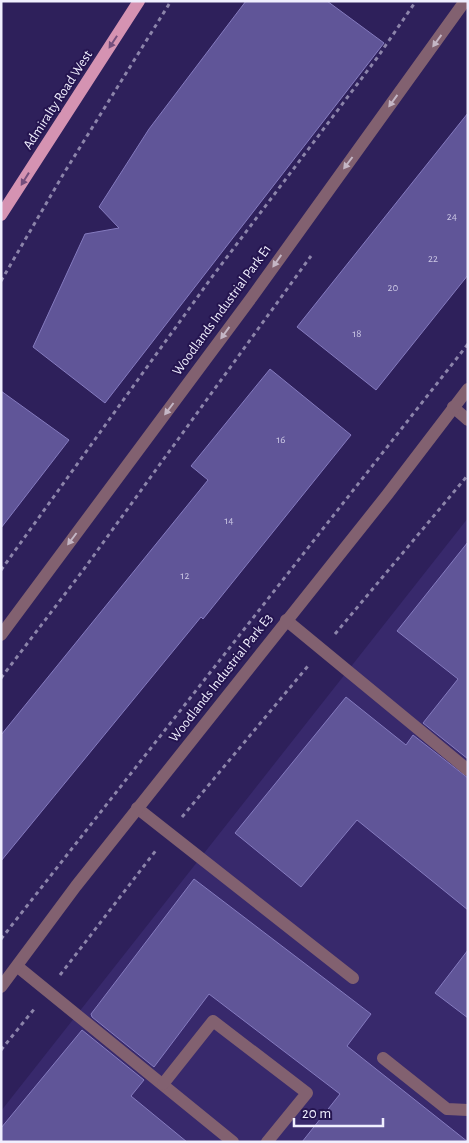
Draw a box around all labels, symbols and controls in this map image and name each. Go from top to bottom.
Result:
one-way arrow [431,34,442,47]
one-way arrow [108,36,118,49]
street label: Admiralty Road West [21,48,95,152]
one-way arrow [388,94,398,108]
one-way arrow [343,156,353,170]
one-way arrow [20,172,30,186]
house number: 24 [447,211,457,222]
street label: Woodlands Industrial Park E1 [170,242,274,378]
house number: 22 [428,253,438,264]
one-way arrow [272,254,282,268]
house number: 20 [388,282,399,293]
one-way arrow [220,326,230,340]
house number: 18 [353,328,362,339]
one-way arrow [164,402,174,416]
house number: 16 [277,434,285,445]
house number: 14 [224,515,234,526]
one-way arrow [67,532,78,545]
house number: 12 [181,570,189,581]
street label: Woodlands Industrial Park E3 [167,611,275,745]
scale bar [294,1096,383,1128]
text: 20 m [302,1106,331,1121]

